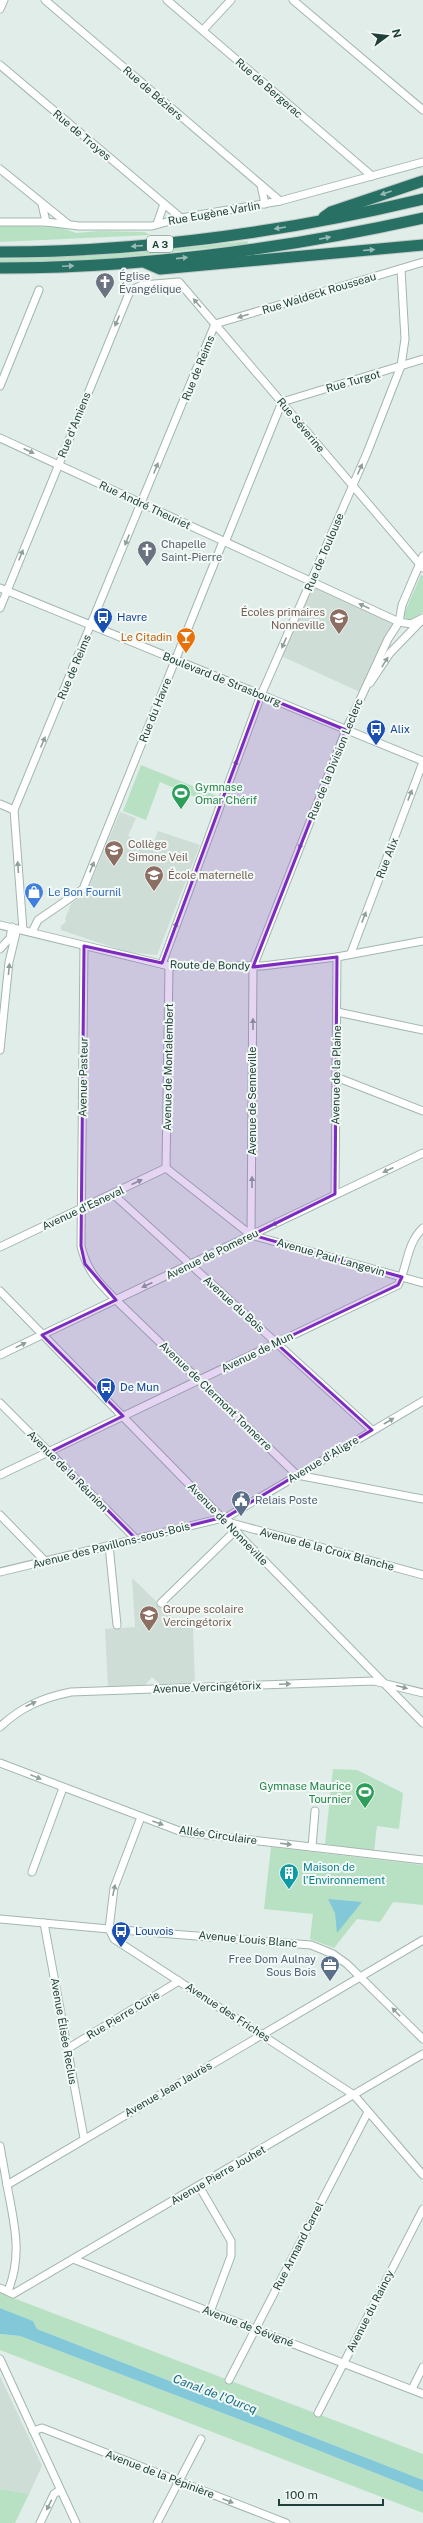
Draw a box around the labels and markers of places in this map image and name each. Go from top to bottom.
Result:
place label: Église Évangélique [119,269,182,295]
church icon: Église Évangélique [94,271,116,299]
place label: Chapelle Saint-Pierre [161,538,222,563]
church icon: Chapelle Saint-Pierre [136,539,158,567]
place label: Écoles primaires Nonneville [241,605,325,631]
bus stop icon: Havre [92,606,114,634]
school or university icon: Écoles primaires Nonneville [328,607,350,635]
place label: Havre [117,611,147,623]
bar icon: Le Citadin [175,626,197,654]
place label: Le Citadin [121,631,172,643]
bus stop icon: Alix [365,718,387,746]
place label: Alix [390,723,410,735]
place label: Gymnase Omar Chérif [195,781,258,806]
sports icon: Gymnase Omar Chérif [170,782,192,810]
place label: Collège Simone Veil [128,838,188,863]
school or university icon: Collège Simone Veil [103,839,125,867]
school or university icon: École maternelle [143,864,165,892]
place label: École maternelle [168,868,254,881]
shop icon: Le Bon Fournil [23,881,45,909]
place label: Le Bon Fournil [48,886,121,898]
bus stop icon: De Mun [95,1376,117,1404]
place label: De Mun [120,1381,159,1393]
public building icon: Relais Poste [230,1489,252,1517]
place label: Relais Poste [255,1494,318,1506]
place label: Groupe scolaire Vercingétorix [163,1603,244,1628]
school or university icon: Groupe scolaire Vercingétorix [138,1604,160,1632]
place label: Gymnase Maurice Tournier [259,1780,351,1805]
sports icon: Gymnase Maurice Tournier [354,1781,376,1809]
place label: Maison de l'Environnement [303,1861,385,1886]
building icon: Maison de l'Environnement [278,1862,300,1890]
bus stop icon: Louvois [110,1920,132,1948]
place label: Louvois [135,1925,174,1937]
place label: Free Dom Aulnay Sous Bois [229,1953,316,1978]
office icon: Free Dom Aulnay Sous Bois [319,1954,341,1982]

